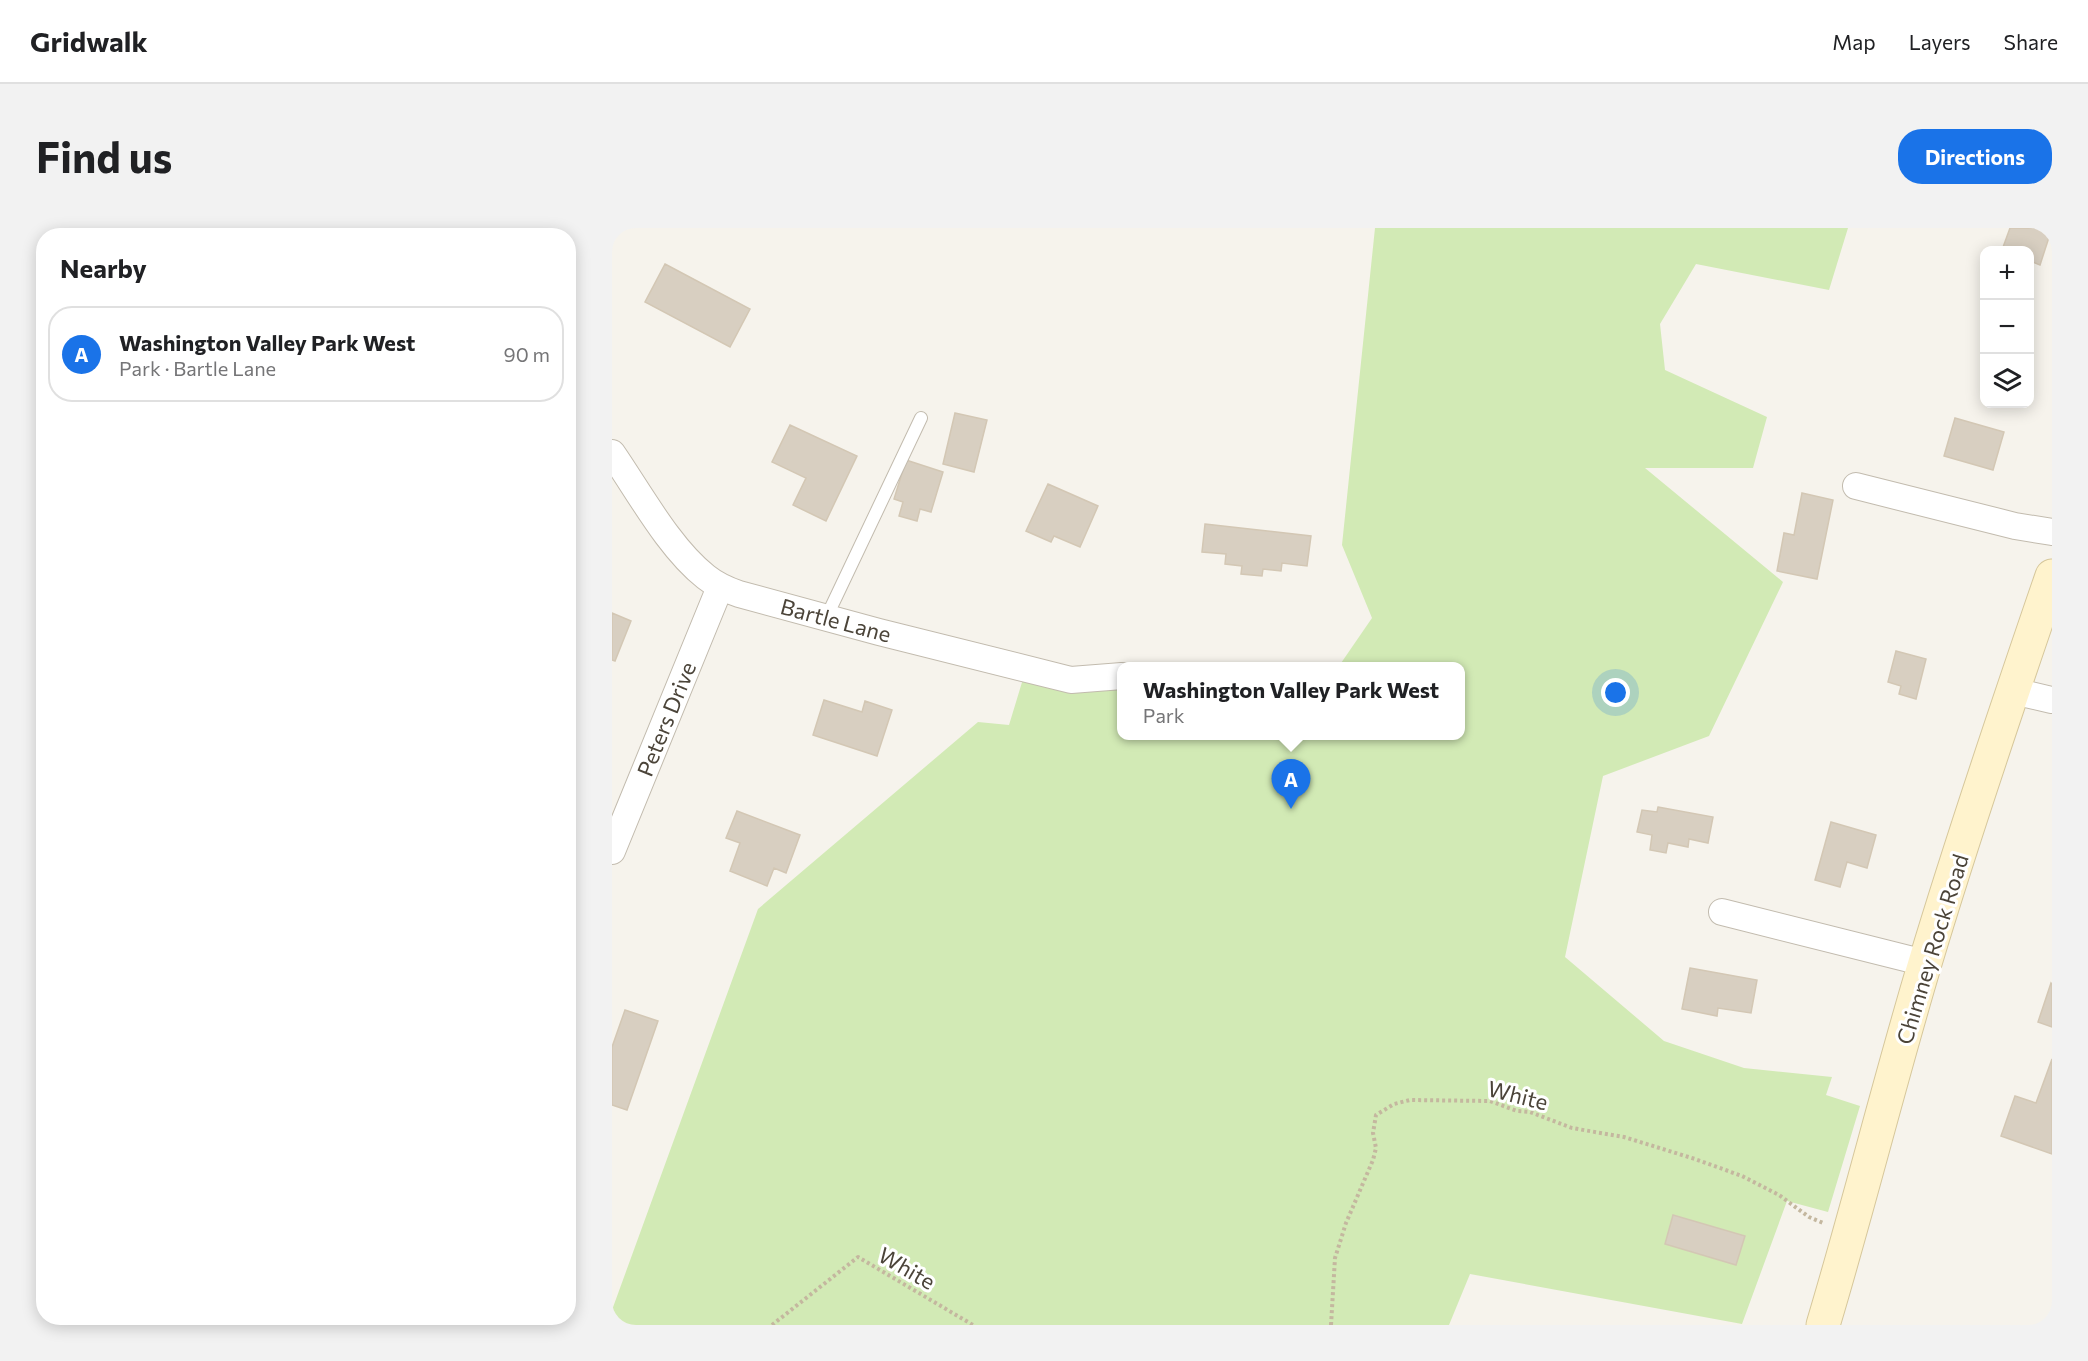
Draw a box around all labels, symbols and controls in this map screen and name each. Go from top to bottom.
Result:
text: Gridwalk [30,24,148,58]
text: Map [1832,29,1876,54]
text: Layers [1909,29,1971,54]
text: Share [2004,29,2058,54]
button: Directions [1898,129,2052,184]
text: Find us [36,130,172,182]
map controls [1980,246,2034,408]
button: + [1980,246,2034,300]
text: Nearby [60,252,147,283]
button: − [1980,300,2034,354]
text: Washington Valley Park West [119,329,415,356]
text: A [74,342,89,366]
text: 90 m [504,342,550,366]
button: layers [1980,354,2034,408]
text: Park · Bartle Lane [119,356,276,380]
street label: Bartle Lane [778,592,894,648]
street label: Peters Drive [631,658,701,780]
popup [1117,662,1465,740]
text: Washington Valley Park West [1143,676,1439,703]
your location [1601,678,1630,707]
text: Park [1143,703,1185,727]
pin: A [1272,760,1310,809]
street label: Chimney Rock Road [1890,851,1974,1047]
street label: White [1485,1075,1551,1115]
street label: White [874,1241,940,1295]

